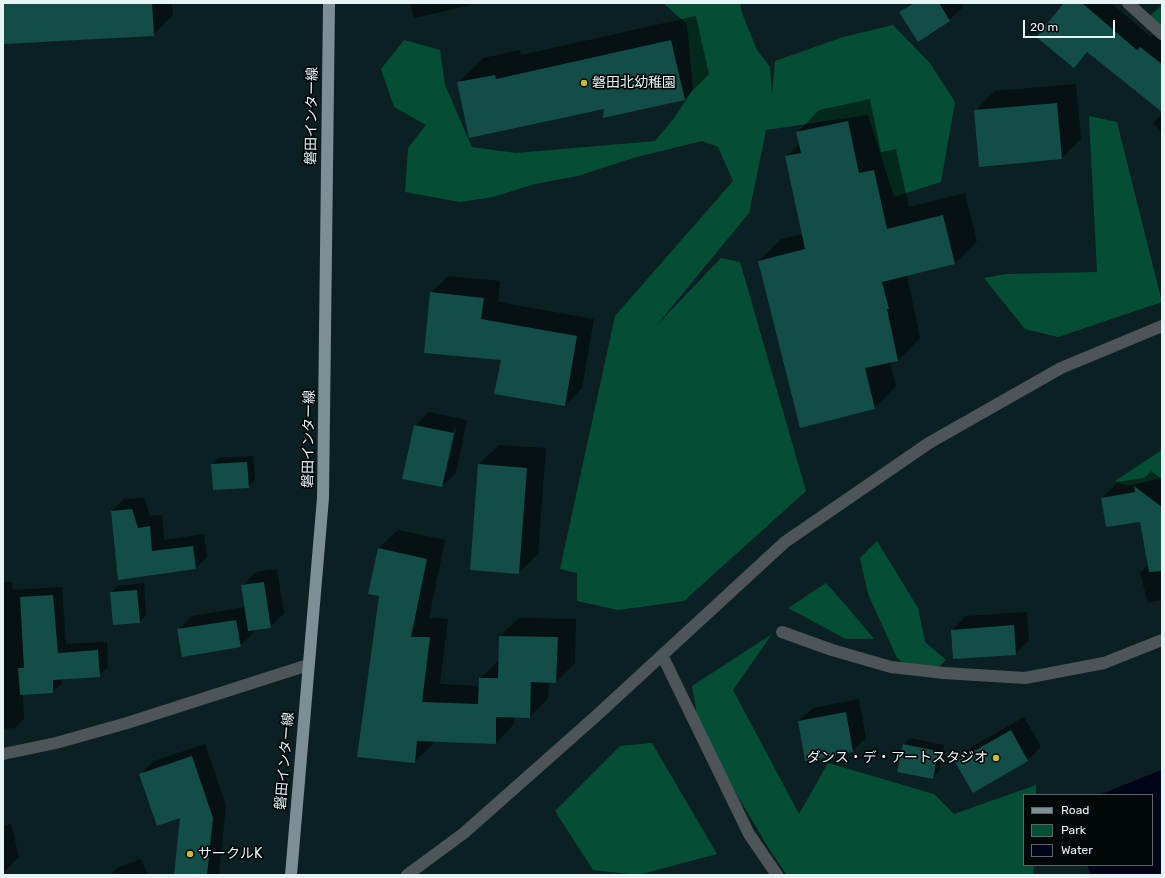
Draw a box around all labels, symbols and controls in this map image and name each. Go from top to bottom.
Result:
scale bar [1025,12,1117,38]
text: 20 m [1030,20,1058,34]
street label: 磐田インター線 [303,67,321,165]
place label: 磐田北幼稚園 [592,75,676,91]
marker: 磐田北幼稚園 [579,78,589,88]
street label: 磐田インター線 [300,390,318,488]
street label: 磐田インター線 [272,711,298,811]
place label: ダンス・デ・アートスタジオ [807,750,988,766]
marker: ダンス・デ・アートスタジオ [991,753,1001,763]
legend [1023,794,1153,866]
text: Road [1061,803,1089,817]
text: Park [1061,823,1086,837]
text: Water [1061,843,1093,857]
place label: サークルK [198,846,262,862]
marker: サークルK [185,849,195,859]

